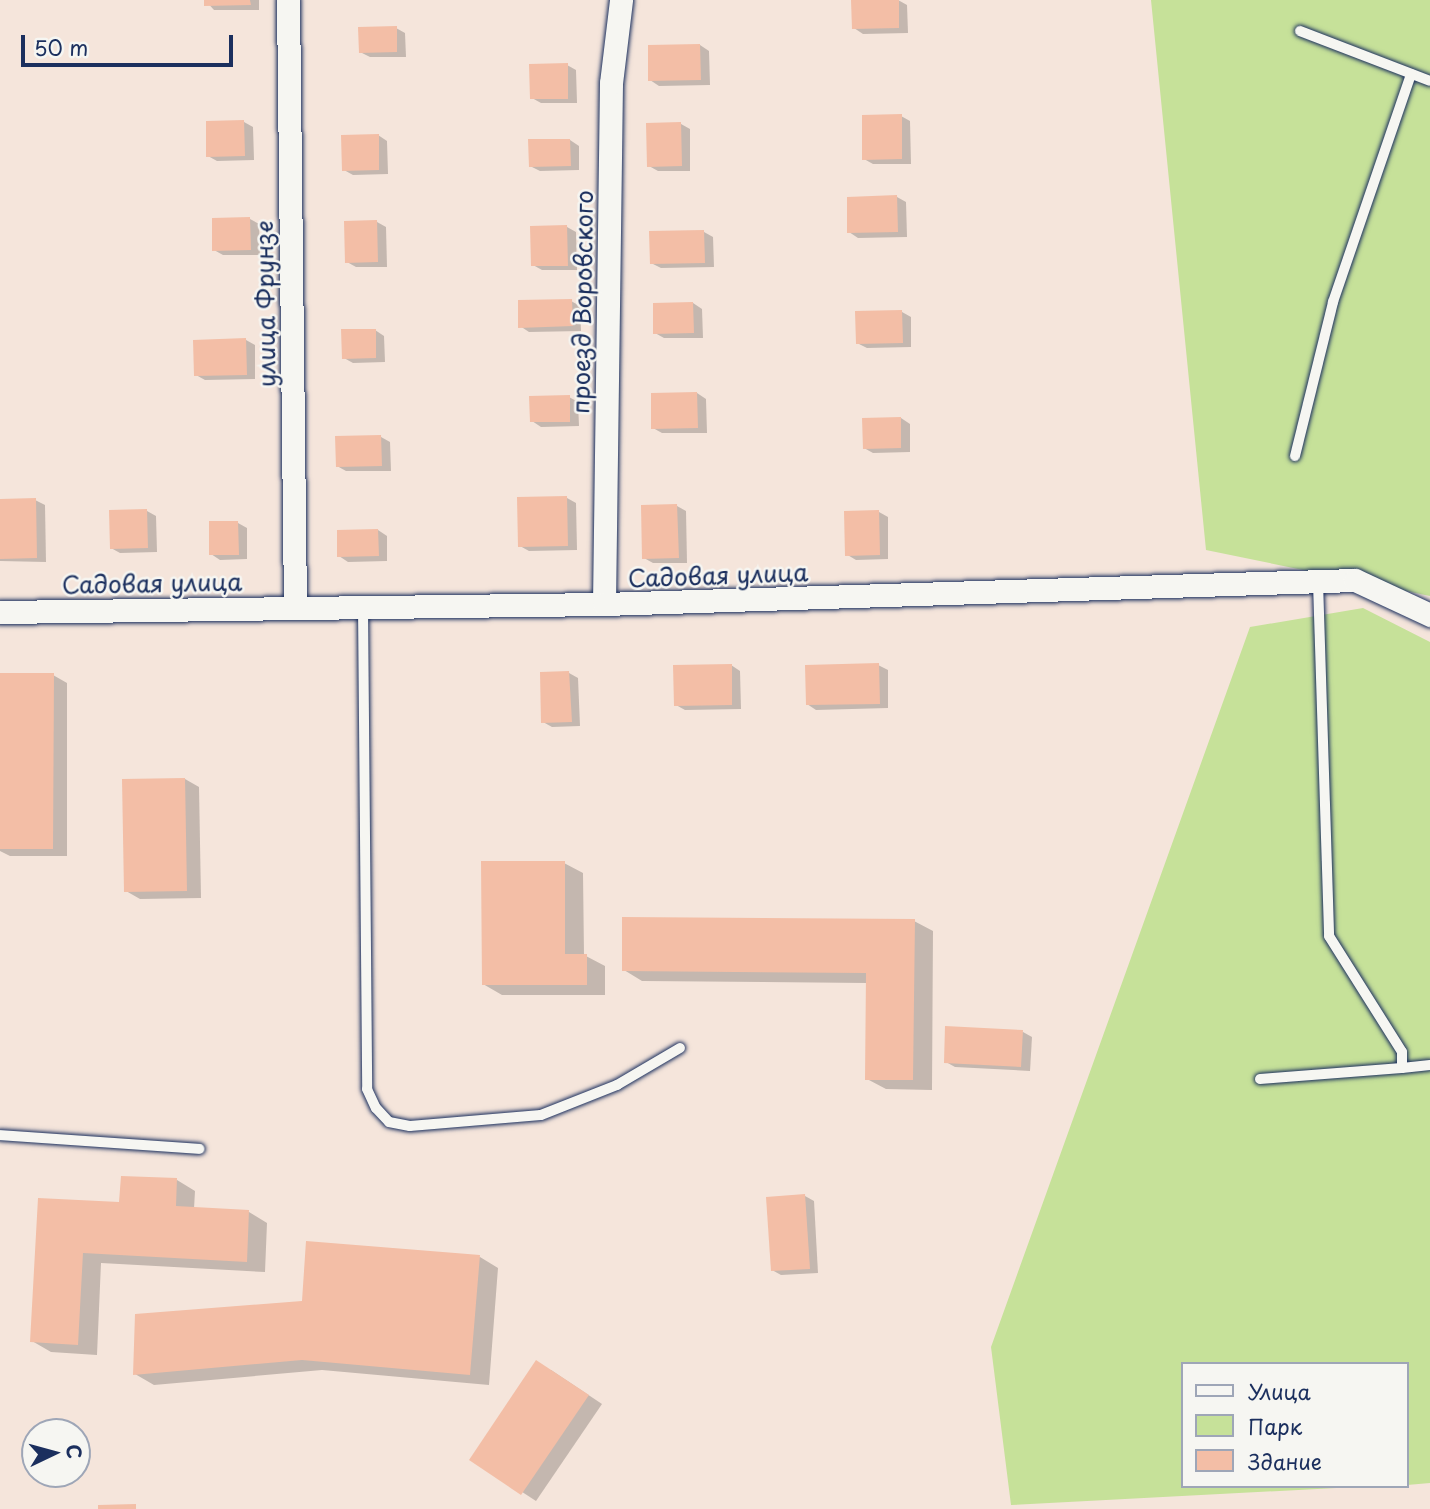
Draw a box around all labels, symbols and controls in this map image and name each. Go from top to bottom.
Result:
scale bar [24,21,236,65]
text: 50 m [34,31,88,63]
street label: проезд Воровского [566,190,598,414]
street label: улица Фрунзе [249,220,281,388]
street label: Садовая улица [627,557,809,593]
street label: Садовая улица [61,567,243,599]
legend [1182,1362,1409,1488]
text: Улица [1248,1375,1311,1407]
text: Парк [1248,1410,1302,1442]
north arrow [21,1418,91,1488]
text: С [60,1443,89,1460]
text: Здание [1248,1445,1322,1477]

